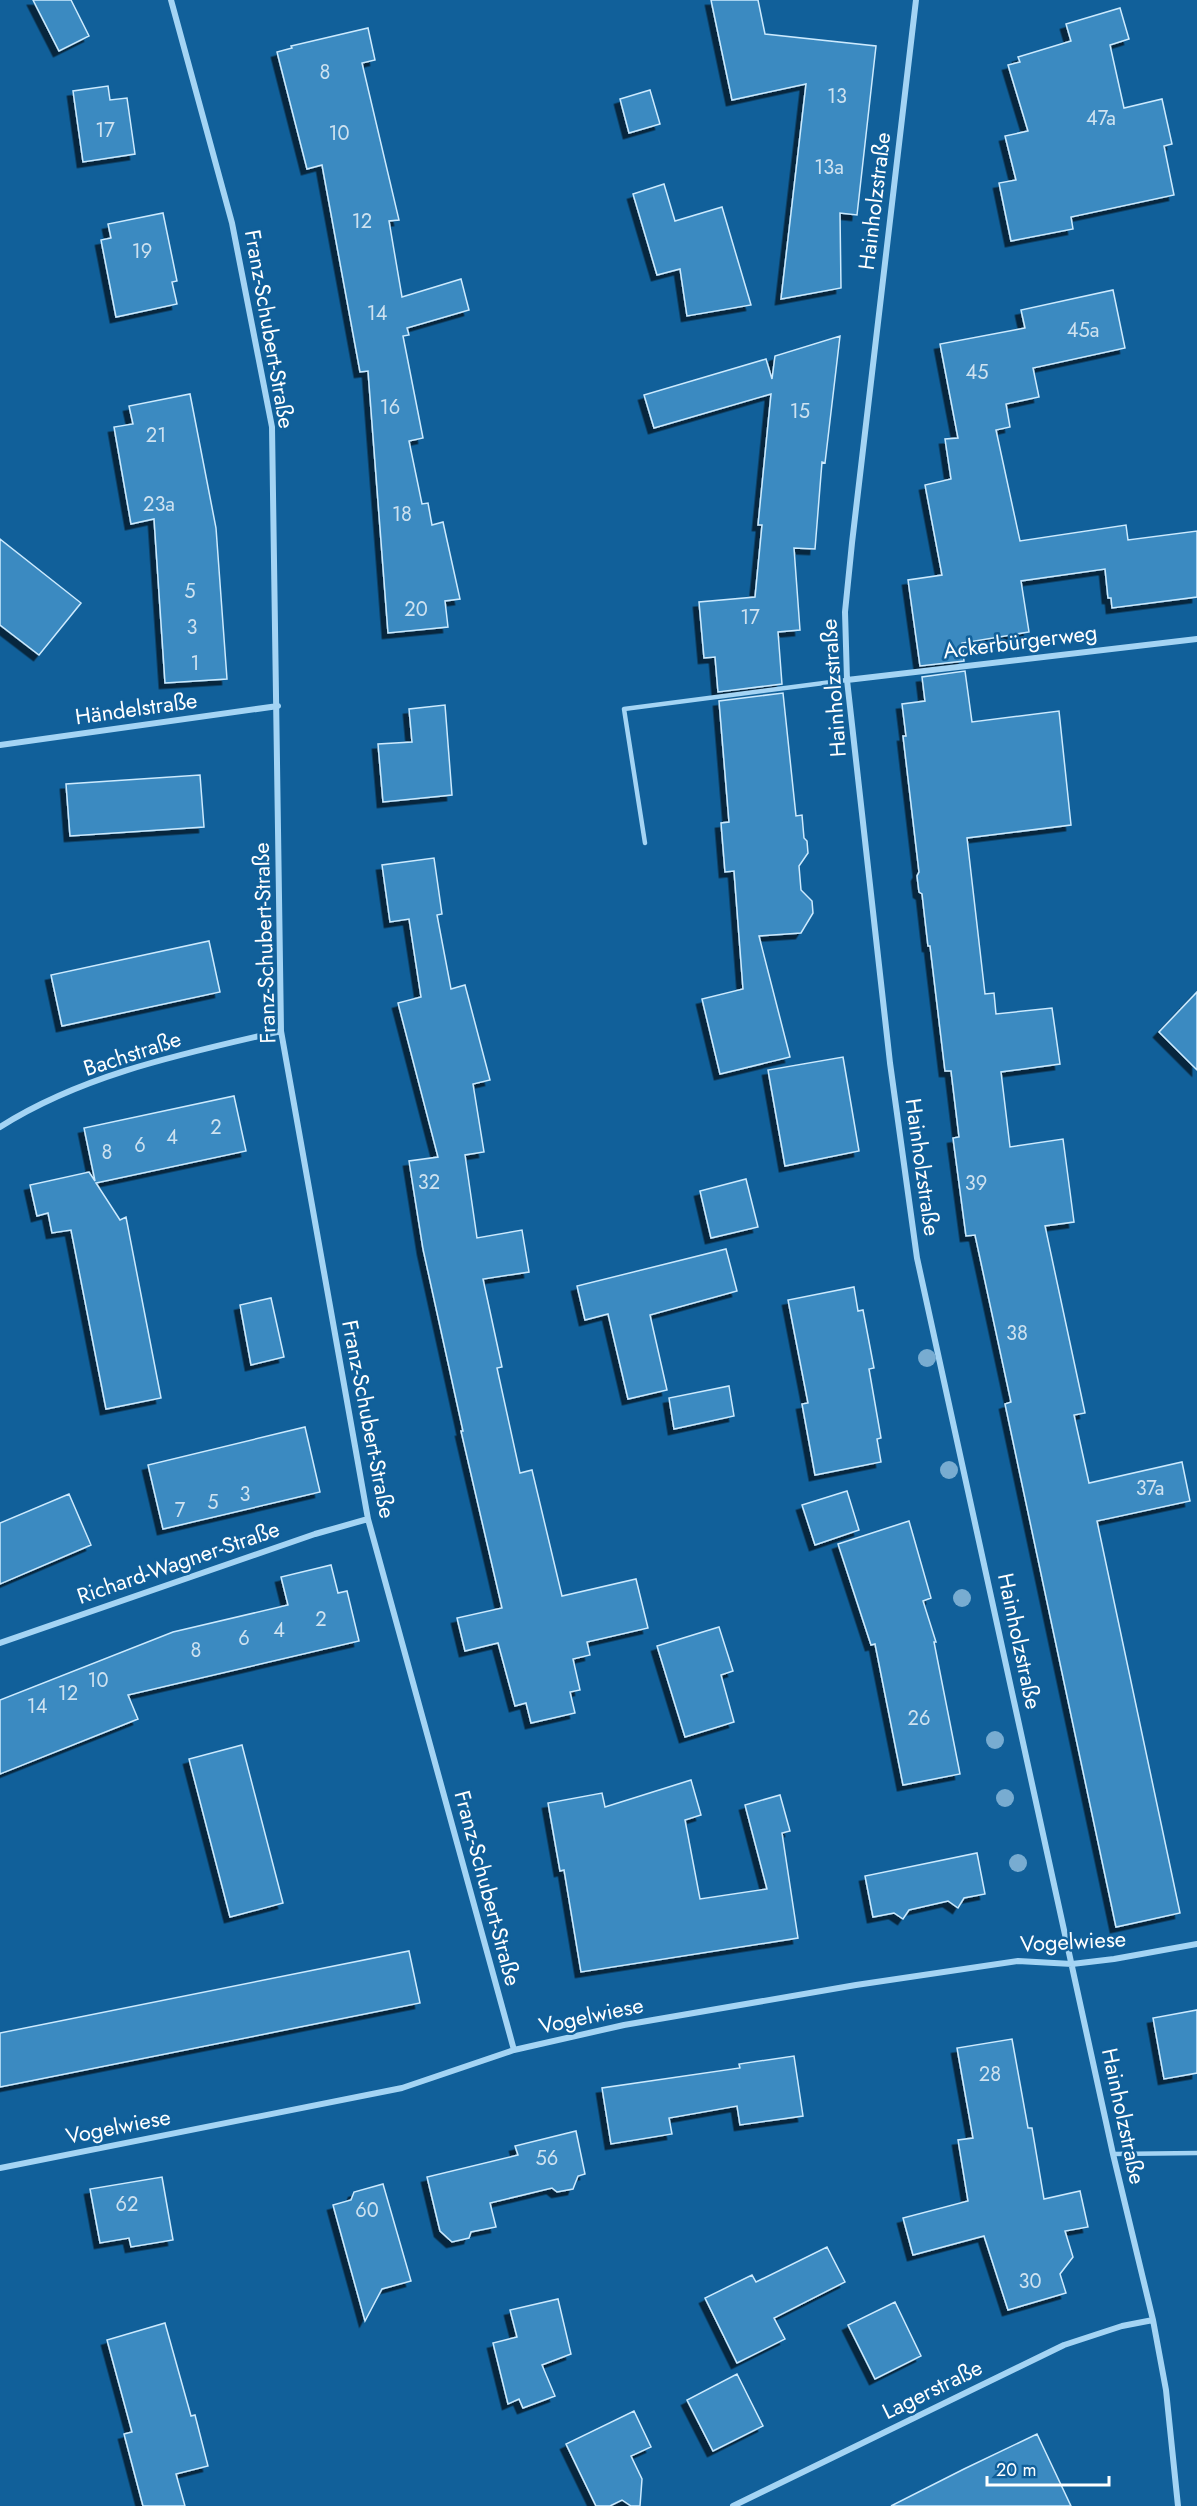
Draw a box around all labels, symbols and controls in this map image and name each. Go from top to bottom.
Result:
house number: 8 [320,58,330,87]
house number: 13 [827,82,847,111]
house number: 47a [1086,104,1116,133]
house number: 17 [95,116,115,145]
house number: 10 [329,119,350,148]
street label: Hainholzstraße [850,130,898,272]
house number: 13a [814,153,844,182]
house number: 12 [352,207,372,236]
street label: Franz-Schubert-Straße [237,227,303,431]
house number: 19 [132,237,152,266]
house number: 14 [367,299,388,328]
house number: 45a [1067,316,1099,345]
house number: 45 [966,358,988,387]
house number: 16 [380,393,400,422]
house number: 15 [790,397,810,426]
house number: 21 [146,421,166,450]
house number: 23a [143,490,175,519]
house number: 18 [392,500,412,529]
house number: 5 [184,577,196,606]
house number: 20 [404,595,428,624]
house number: 17 [740,603,760,632]
house number: 3 [187,613,198,642]
street label: Ackerbürgerweg [941,616,1099,666]
street label: Hainholzstraße [812,618,854,758]
house number: 1 [191,649,200,678]
street label: Händelstraße [73,684,199,732]
street label: Franz-Schubert-Straße [244,842,284,1044]
street label: Bachstraße [79,1022,185,1084]
street label: Hainholzstraße [898,1096,948,1238]
house number: 2 [210,1113,222,1142]
house number: 4 [166,1123,178,1152]
house number: 6 [134,1131,146,1160]
house number: 8 [102,1138,112,1167]
house number: 32 [418,1168,440,1197]
house number: 39 [965,1169,987,1198]
street label: Franz-Schubert-Straße [334,1317,404,1521]
house number: 38 [1006,1319,1028,1348]
house number: 37a [1136,1474,1164,1503]
house number: 3 [240,1480,251,1509]
house number: 5 [207,1488,219,1517]
house number: 7 [175,1496,186,1525]
street label: Richard-Wagner-Straße [72,1512,284,1612]
street label: Hainholzstraße [990,1570,1050,1712]
house number: 2 [315,1605,327,1634]
house number: 4 [273,1616,285,1645]
house number: 6 [238,1624,250,1653]
house number: 8 [191,1636,201,1665]
house number: 10 [88,1666,109,1695]
house number: 12 [58,1679,78,1708]
house number: 14 [27,1692,48,1721]
house number: 26 [908,1704,930,1733]
street label: Franz-Schubert-Straße [447,1787,529,1989]
street label: Vogelwiese [1019,1922,1127,1960]
street label: Vogelwiese [536,1988,646,2042]
street label: Hainholzstraße [1094,2045,1154,2187]
house number: 28 [979,2060,1001,2089]
street label: Vogelwiese [63,2100,173,2152]
house number: 56 [536,2144,558,2173]
house number: 62 [116,2190,138,2219]
house number: 60 [355,2196,379,2225]
house number: 30 [1019,2267,1041,2296]
street label: Lagerstraße [876,2351,988,2427]
scale bar [987,2449,1108,2487]
text: 20 m [996,2457,1036,2483]

